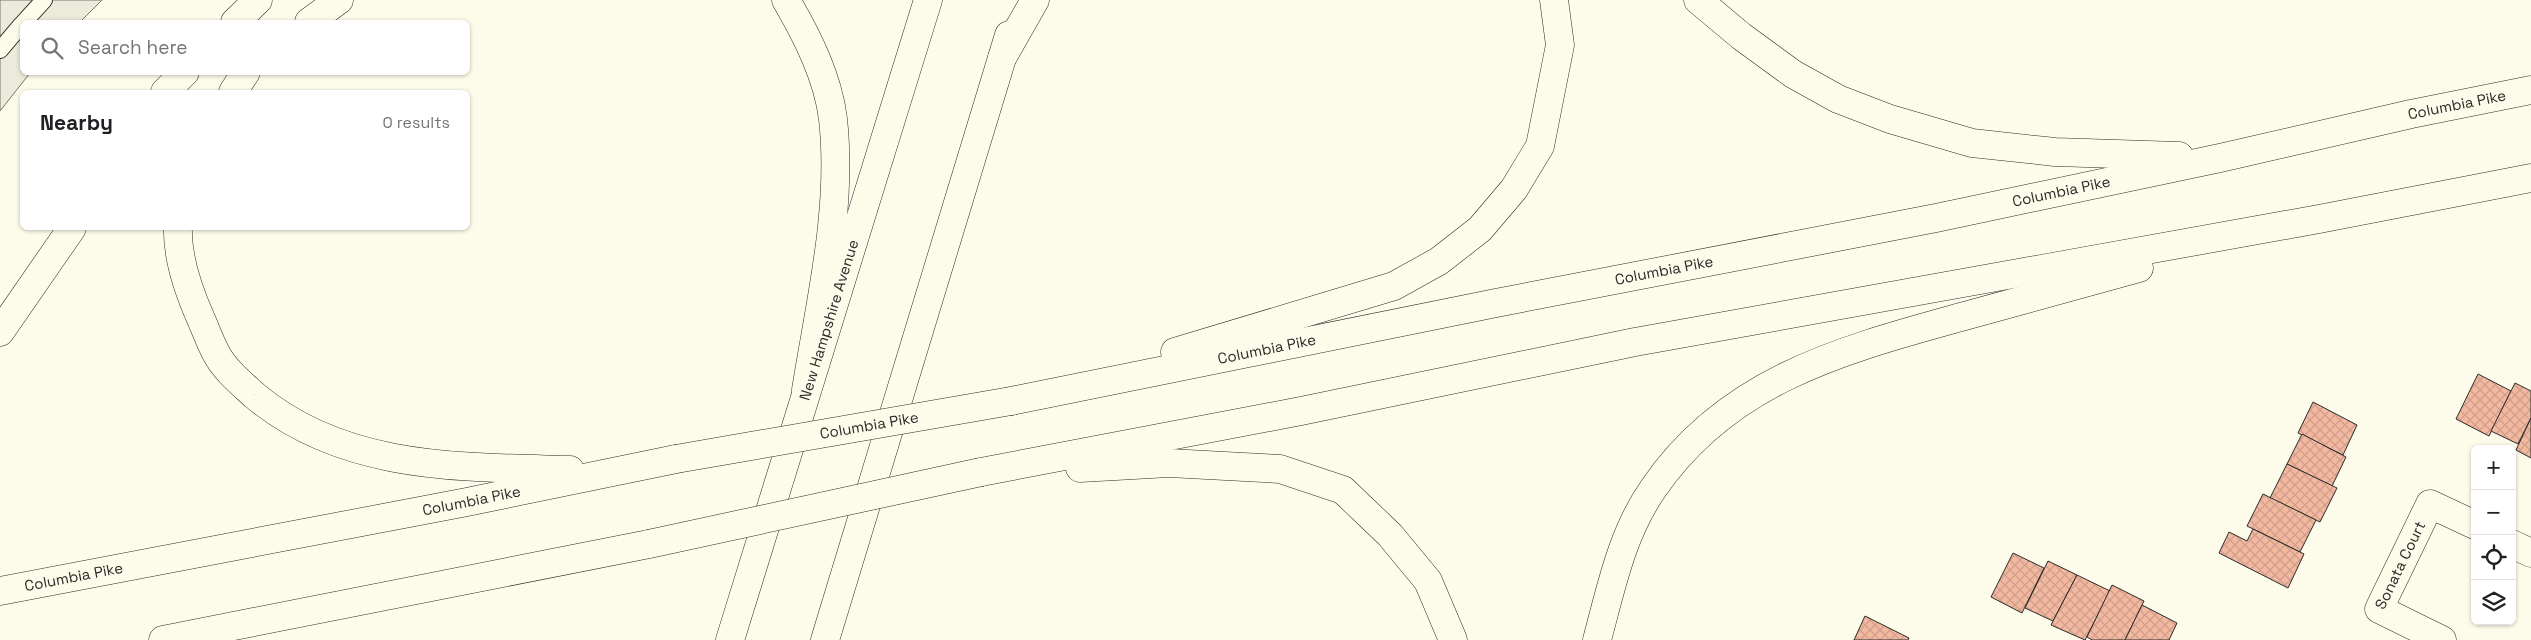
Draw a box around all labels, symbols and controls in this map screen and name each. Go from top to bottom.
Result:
search box [20,20,470,75]
icon: search [38,34,66,62]
text: Search here [78,35,188,60]
street label: Columbia Pike [2406,85,2508,123]
text: Nearby [40,109,113,136]
text: 0 results [382,112,450,133]
street label: Columbia Pike [2010,171,2112,211]
street label: New Hampshire Avenue [795,237,862,403]
street label: Columbia Pike [1613,251,1715,289]
street label: Columbia Pike [1216,330,1318,368]
street label: Columbia Pike [818,407,920,443]
map controls [2471,445,2516,625]
button: + [2471,445,2516,490]
street label: Columbia Pike [421,481,522,519]
button: − [2471,490,2516,535]
street label: Sonata Court [2370,518,2429,612]
button: locate [2471,535,2516,580]
street label: Columbia Pike [23,558,125,595]
button: layers [2471,580,2516,625]

